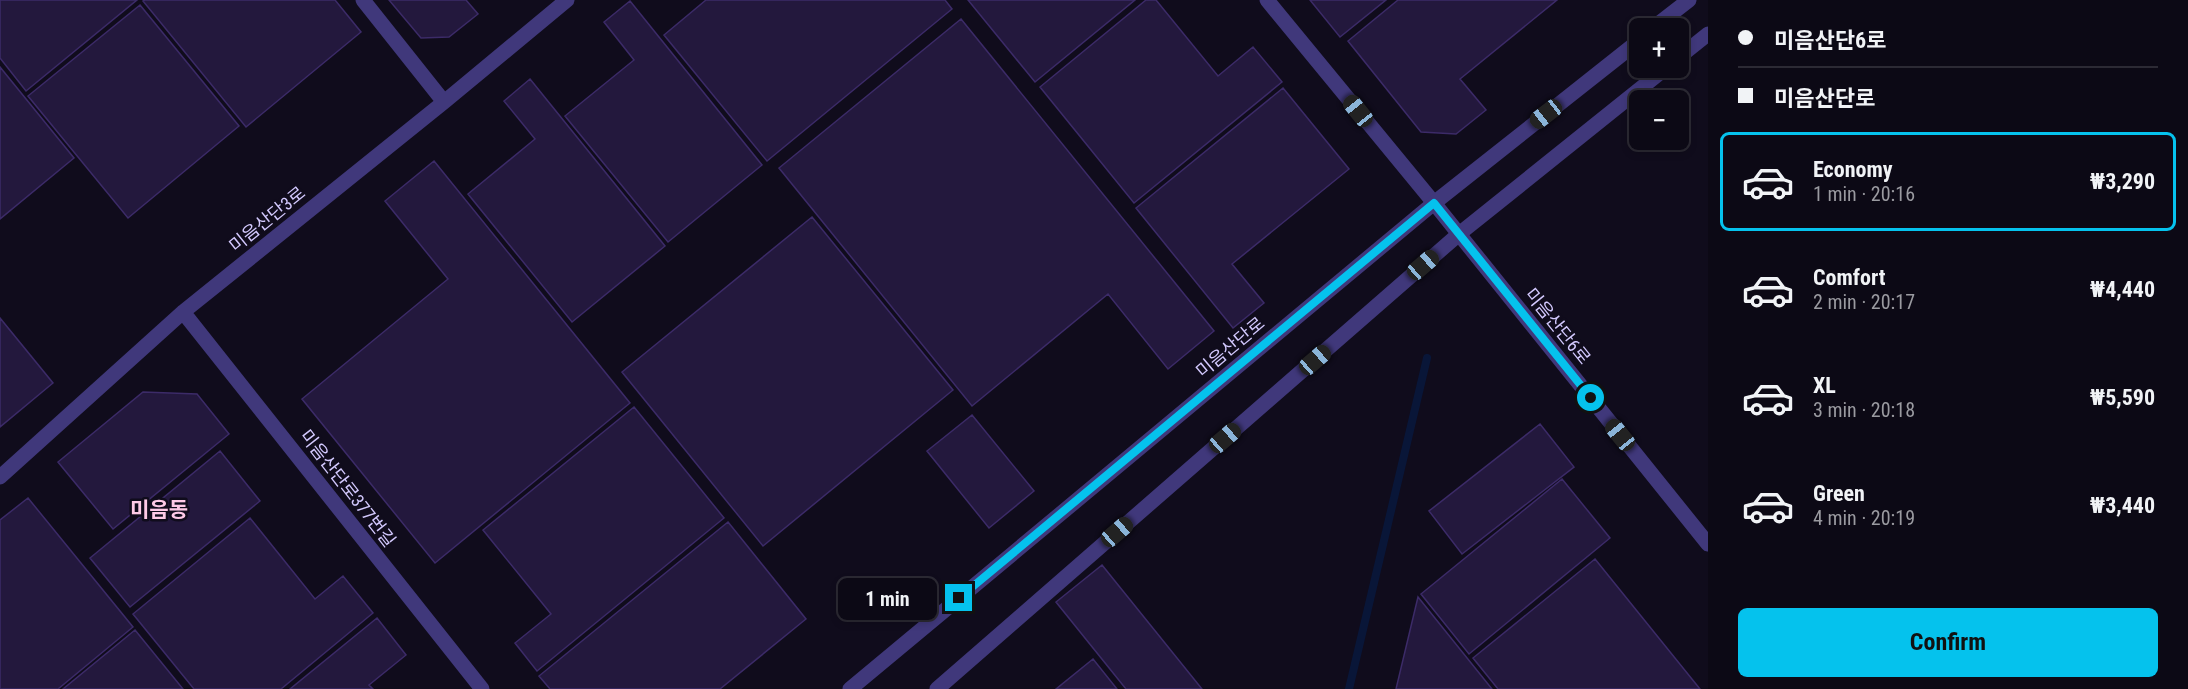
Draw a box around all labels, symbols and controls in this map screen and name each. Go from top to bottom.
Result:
map controls [1629,18,1689,150]
button: + [1629,18,1689,78]
text: 미음산단6로 [1774,28,1886,53]
text: 미음산단로 [1774,86,1875,111]
button: − [1629,90,1689,150]
car [1340,91,1376,131]
car [1526,96,1566,132]
icon: car [1741,155,1795,209]
text: Economy [1813,157,1893,182]
text: ₩3,290 [2090,169,2155,194]
street label: 미음산단3로 [225,182,309,256]
text: 1 min · 20:16 [1813,182,1915,206]
car [1404,246,1442,284]
icon: car [1741,263,1795,317]
text: Comfort [1813,265,1886,290]
text: ₩4,440 [2090,277,2155,302]
street label: 미음산단6로 [1521,284,1595,368]
text: 2 min · 20:17 [1813,290,1915,314]
street label: 미음산단로 [1192,312,1268,382]
car [1296,341,1334,379]
icon: car [1741,371,1795,425]
text: XL [1813,373,1836,398]
route start [1577,384,1604,411]
text: ₩5,590 [2090,385,2155,410]
text: 3 min · 20:18 [1813,398,1915,422]
car [1602,415,1638,455]
car [1206,419,1244,457]
street label: 미음산단로377번길 [296,425,400,551]
icon: car [1741,479,1795,533]
text: Green [1813,481,1865,506]
text: ₩3,440 [2090,493,2155,518]
district label: 미음동 [130,498,188,522]
text: 4 min · 20:19 [1813,506,1915,530]
car [1098,513,1136,551]
callout: 1 min [839,577,938,619]
route end [945,584,972,611]
text: 1 min [865,587,910,611]
button: Confirm [1738,608,2158,677]

